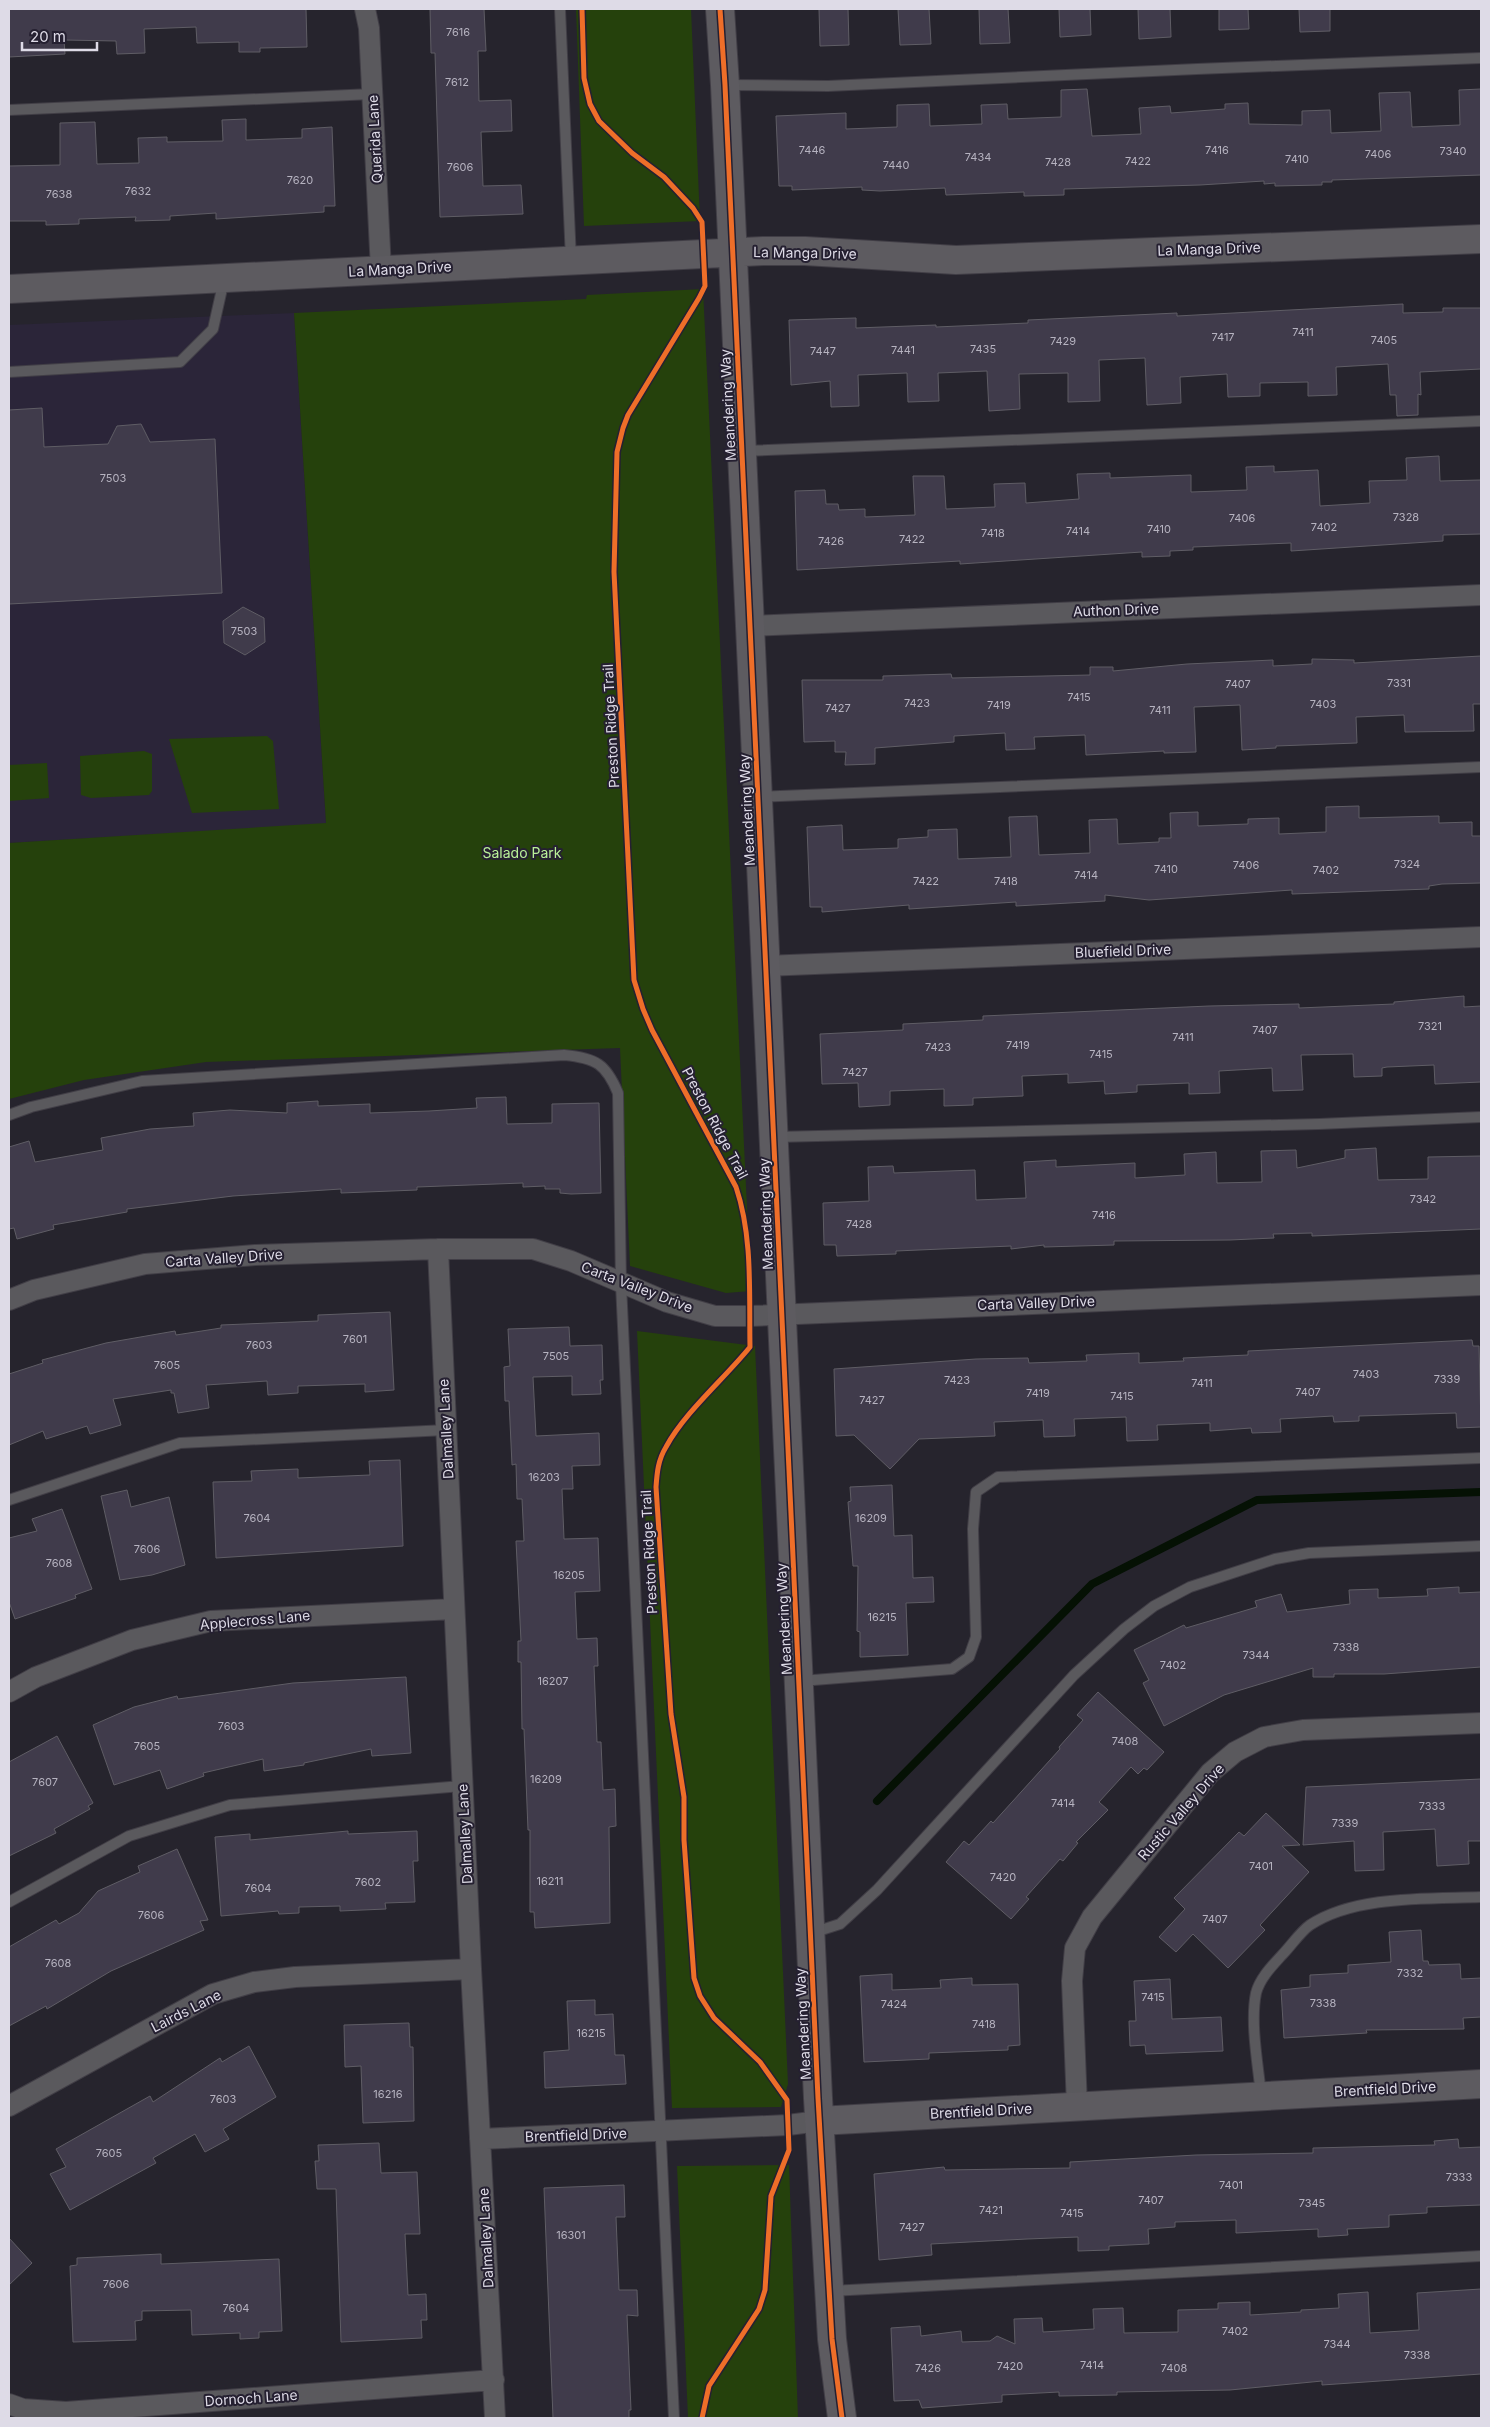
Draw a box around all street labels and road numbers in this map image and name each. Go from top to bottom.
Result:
street label: Querida Lane [364,94,385,184]
street label: La Manga Drive [1157,238,1261,259]
street label: La Manga Drive [753,243,857,262]
street label: La Manga Drive [348,257,452,280]
street label: Meandering Way [716,348,739,461]
street label: Authon Drive [1073,600,1159,619]
street label: Preston Ridge Trail [599,663,622,789]
street label: Meandering Way [735,753,758,866]
street label: Bluefield Drive [1075,940,1171,961]
street label: Preston Ridge Trail [679,1064,752,1182]
street label: Meandering Way [755,1158,776,1270]
street label: Carta Valley Drive [164,1245,283,1270]
street label: Carta Valley Drive [579,1257,695,1316]
street label: Carta Valley Drive [977,1292,1095,1313]
street label: Dalmalley Lane [434,1379,457,1479]
street label: Preston Ridge Trail [637,1489,660,1615]
street label: Meandering Way [772,1562,795,1675]
street label: Applecross Lane [199,1606,311,1633]
street label: Rustic Valley Drive [1134,1760,1227,1864]
street label: Dalmalley Lane [453,1784,476,1884]
street label: Meandering Way [791,1967,814,2080]
street label: Lairds Lane [148,1986,224,2035]
street label: Brentfield Drive [1333,2077,1436,2100]
street label: Brentfield Drive [929,2099,1032,2122]
street label: Brentfield Drive [525,2124,627,2145]
street label: Dalmalley Lane [474,2188,497,2288]
street label: Dornoch Lane [204,2386,298,2409]

